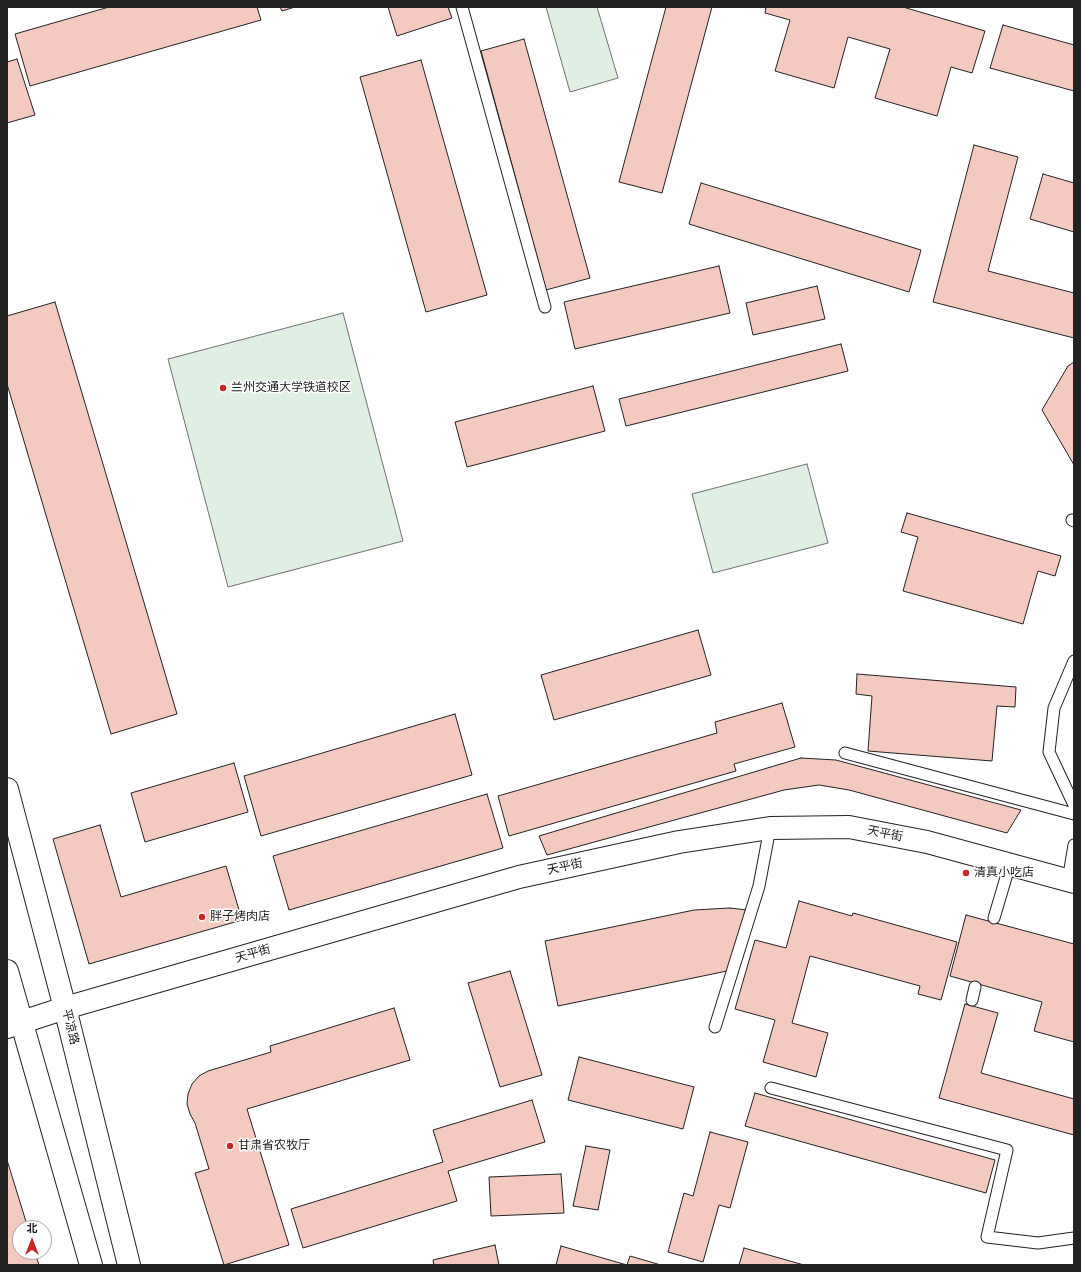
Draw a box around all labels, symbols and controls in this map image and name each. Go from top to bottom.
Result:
place label: 兰州交通大学铁道校区 [231,381,351,395]
marker: 兰州交通大学铁道校区 [218,383,228,393]
street label: 天平街 [866,823,904,845]
street label: 天平街 [546,856,584,878]
place label: 清真小吃店 [974,866,1034,880]
marker: 清真小吃店 [961,868,971,878]
place label: 胖子烤肉店 [210,910,270,924]
marker: 胖子烤肉店 [197,912,207,922]
street label: 天平街 [234,942,272,966]
street label: 平凉路 [59,1008,81,1046]
place label: 甘肃省农牧厅 [238,1139,310,1153]
marker: 甘肃省农牧厅 [225,1141,235,1151]
north arrow [12,1220,52,1260]
text: 北 [27,1222,38,1235]

